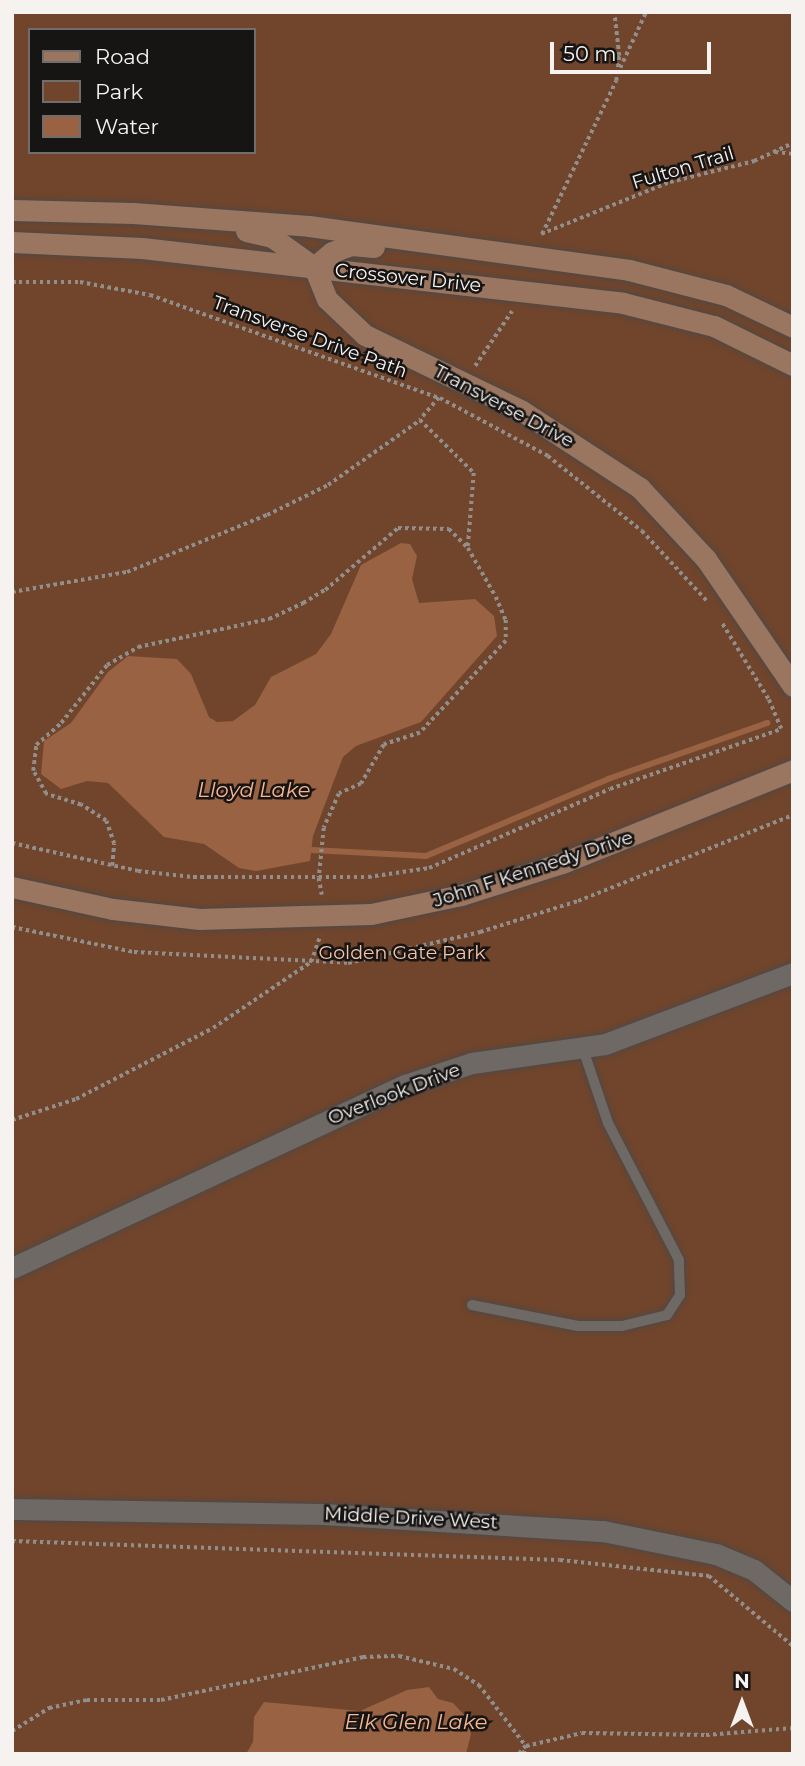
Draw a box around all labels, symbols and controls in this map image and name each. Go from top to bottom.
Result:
legend [28,28,256,154]
scale bar [553,28,714,72]
text: 50 m [563,41,617,66]
text: Road [95,44,150,69]
text: Park [95,79,143,104]
text: Water [95,114,159,139]
street label: Fulton Trail [629,142,737,194]
street label: Crossover Drive [334,259,482,297]
street label: Transverse Drive Path [210,291,410,383]
street label: Transverse Drive [430,360,578,452]
water label: Lloyd Lake [198,777,310,803]
street label: John F Kennedy Drive [430,826,636,912]
park label: Golden Gate Park [319,942,485,964]
street label: Overlook Drive [325,1058,463,1130]
street label: Middle Drive West [324,1502,498,1534]
north arrow [707,1668,777,1738]
text: N [734,1670,750,1693]
water label: Elk Glen Lake [344,1709,488,1735]

